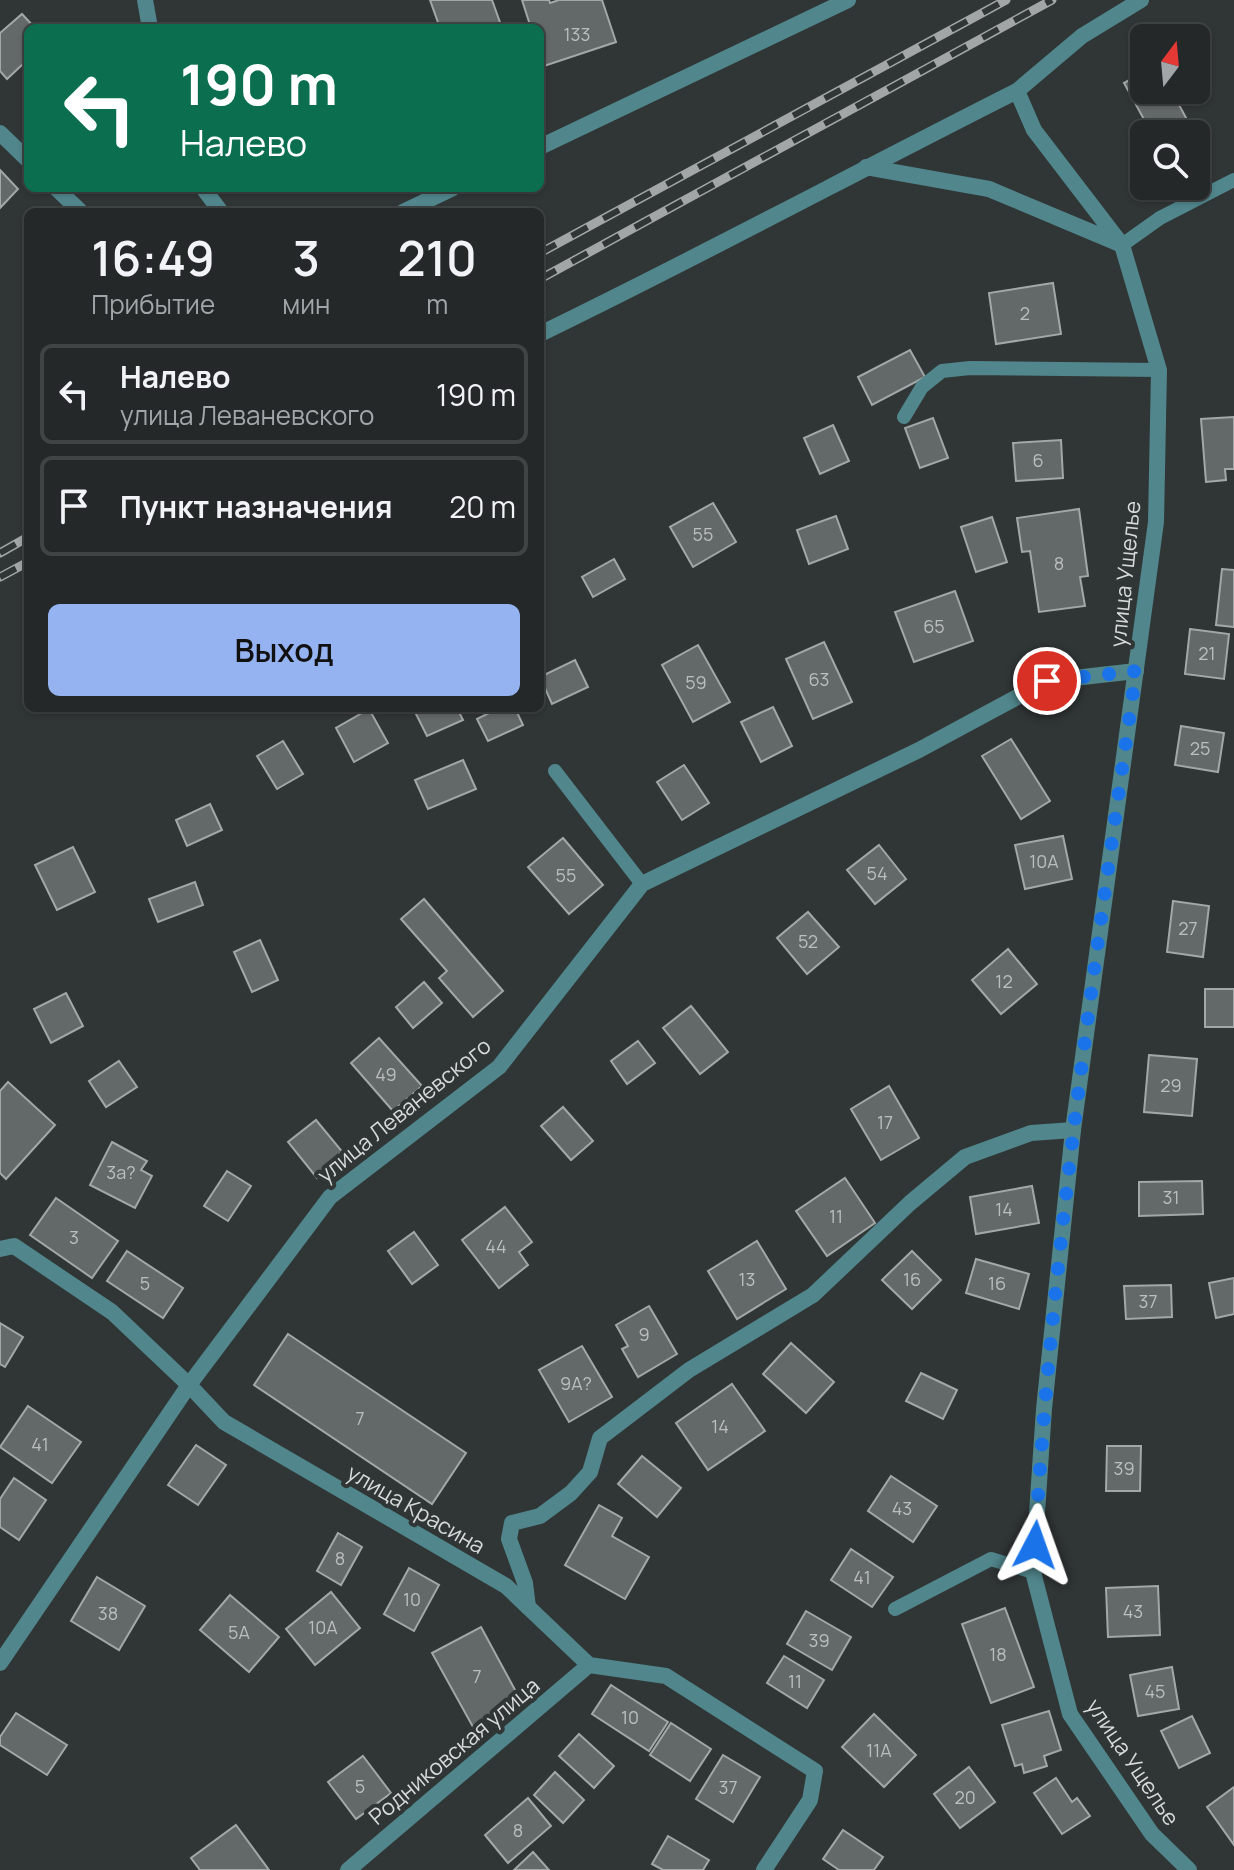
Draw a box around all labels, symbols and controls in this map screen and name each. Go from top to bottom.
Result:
house number: 133 [564,22,590,46]
north arrow [1130,24,1210,104]
map controls [1130,24,1210,200]
text: 190 m [180,45,338,122]
icon: left [48,56,152,160]
text: Налево [180,118,307,167]
button: search [1130,120,1210,200]
text: 16:49 [91,225,215,290]
text: 3 [293,225,320,290]
text: 210 [398,225,477,290]
text: Прибытие [91,286,215,322]
text: мин [282,286,330,322]
text: m [426,286,448,322]
house number: 2 [1020,301,1030,325]
text: Налево [120,356,230,397]
icon: left [52,372,96,416]
text: 190 m [436,374,516,415]
text: улица Леваневского [120,397,375,433]
house number: 6 [1032,448,1044,472]
icon: arrive [52,484,96,528]
text: Пункт назначения [120,486,393,527]
text: 20 m [449,486,516,527]
street label: улица Ущелье [1102,499,1148,649]
house number: 55 [693,522,713,546]
house number: 8 [1054,551,1064,575]
button: Выход [48,604,520,696]
house number: 65 [923,614,945,638]
house number: 21 [1198,641,1216,665]
pin [1013,647,1081,715]
icon: arrive [1025,659,1069,703]
house number: 63 [808,667,830,691]
house number: 59 [685,670,707,694]
house number: 25 [1190,736,1210,760]
house number: 10А [1029,849,1059,873]
house number: 54 [866,861,888,885]
house number: 55 [556,863,576,887]
house number: 27 [1178,916,1198,940]
house number: 52 [798,929,818,953]
house number: 12 [995,969,1013,993]
street label: улица Леваневского [311,1031,497,1189]
house number: 49 [375,1062,397,1086]
house number: 29 [1160,1073,1182,1097]
house number: 17 [877,1110,893,1134]
house number: 3а? [106,1160,136,1184]
house number: 31 [1163,1185,1179,1209]
house number: 14 [995,1197,1013,1221]
house number: 11 [829,1204,843,1228]
house number: 3 [69,1225,79,1249]
house number: 44 [485,1234,507,1258]
house number: 13 [739,1267,755,1291]
house number: 16 [903,1267,921,1291]
house number: 5 [140,1271,150,1295]
house number: 16 [988,1271,1006,1295]
house number: 37 [1139,1289,1158,1313]
house number: 9 [638,1322,650,1346]
house number: 9А? [560,1371,592,1395]
house number: 7 [355,1406,365,1430]
house number: 14 [711,1414,729,1438]
house number: 41 [31,1432,49,1456]
house number: 39 [1113,1456,1135,1480]
street label: улица Красина [341,1457,491,1561]
house number: 43 [892,1496,912,1520]
position arrow [993,1503,1077,1587]
house number: 8 [335,1546,345,1570]
house number: 41 [853,1565,871,1589]
house number: 10 [403,1587,421,1611]
house number: 43 [1123,1599,1143,1623]
house number: 38 [98,1601,118,1625]
house number: 10А [308,1615,338,1639]
house number: 5А [228,1620,250,1644]
house number: 39 [808,1628,830,1652]
house number: 18 [989,1642,1007,1666]
house number: 7 [472,1664,482,1688]
house number: 11 [788,1669,802,1693]
street label: Родниковская улица [362,1671,546,1831]
house number: 45 [1144,1679,1166,1703]
street label: улица Ущелье [1079,1693,1187,1831]
house number: 10 [621,1705,639,1729]
house number: 11А [866,1738,892,1762]
house number: 5 [355,1774,365,1798]
house number: 37 [719,1775,738,1799]
house number: 20 [954,1785,976,1809]
house number: 8 [513,1818,523,1842]

